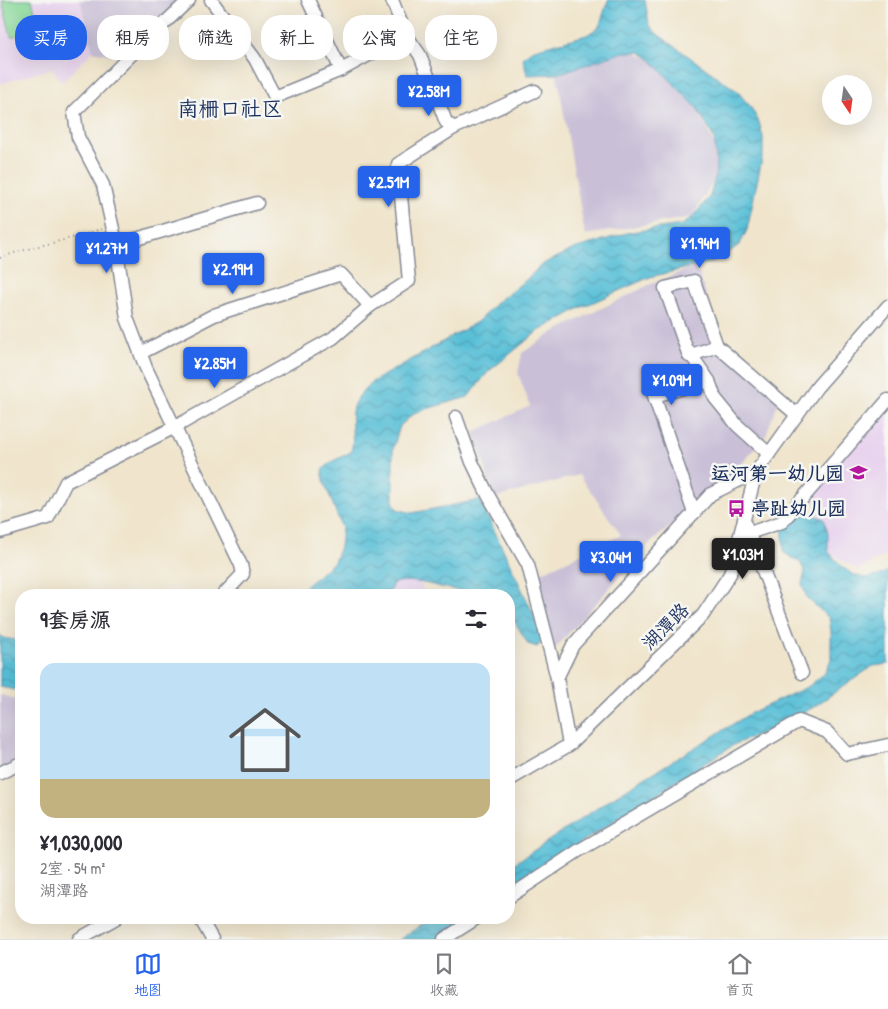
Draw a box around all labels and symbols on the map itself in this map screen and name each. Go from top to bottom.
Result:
pin: ¥2.58M [388,74,470,117]
north arrow [822,75,872,125]
district label: 南栅口社区 [178,94,283,123]
pin: ¥2.51M [348,166,430,208]
pin: ¥1.94M [659,226,741,269]
pin: ¥1.27M [66,232,148,274]
pin: ¥2.19M [192,252,274,295]
pin: ¥2.85M [174,346,256,389]
pin: ¥1.09M [631,364,713,406]
place label: 运河第一幼儿园 [711,460,844,486]
school or university icon: 运河第一幼儿园 [848,463,868,483]
place label: 亭趾幼儿园 [751,495,846,521]
bus stop icon: 亭趾幼儿园 [727,498,747,518]
pin: ¥1.03M [702,538,784,580]
pin: ¥3.04M [570,540,652,583]
street label: 湖潭路 [636,597,694,655]

